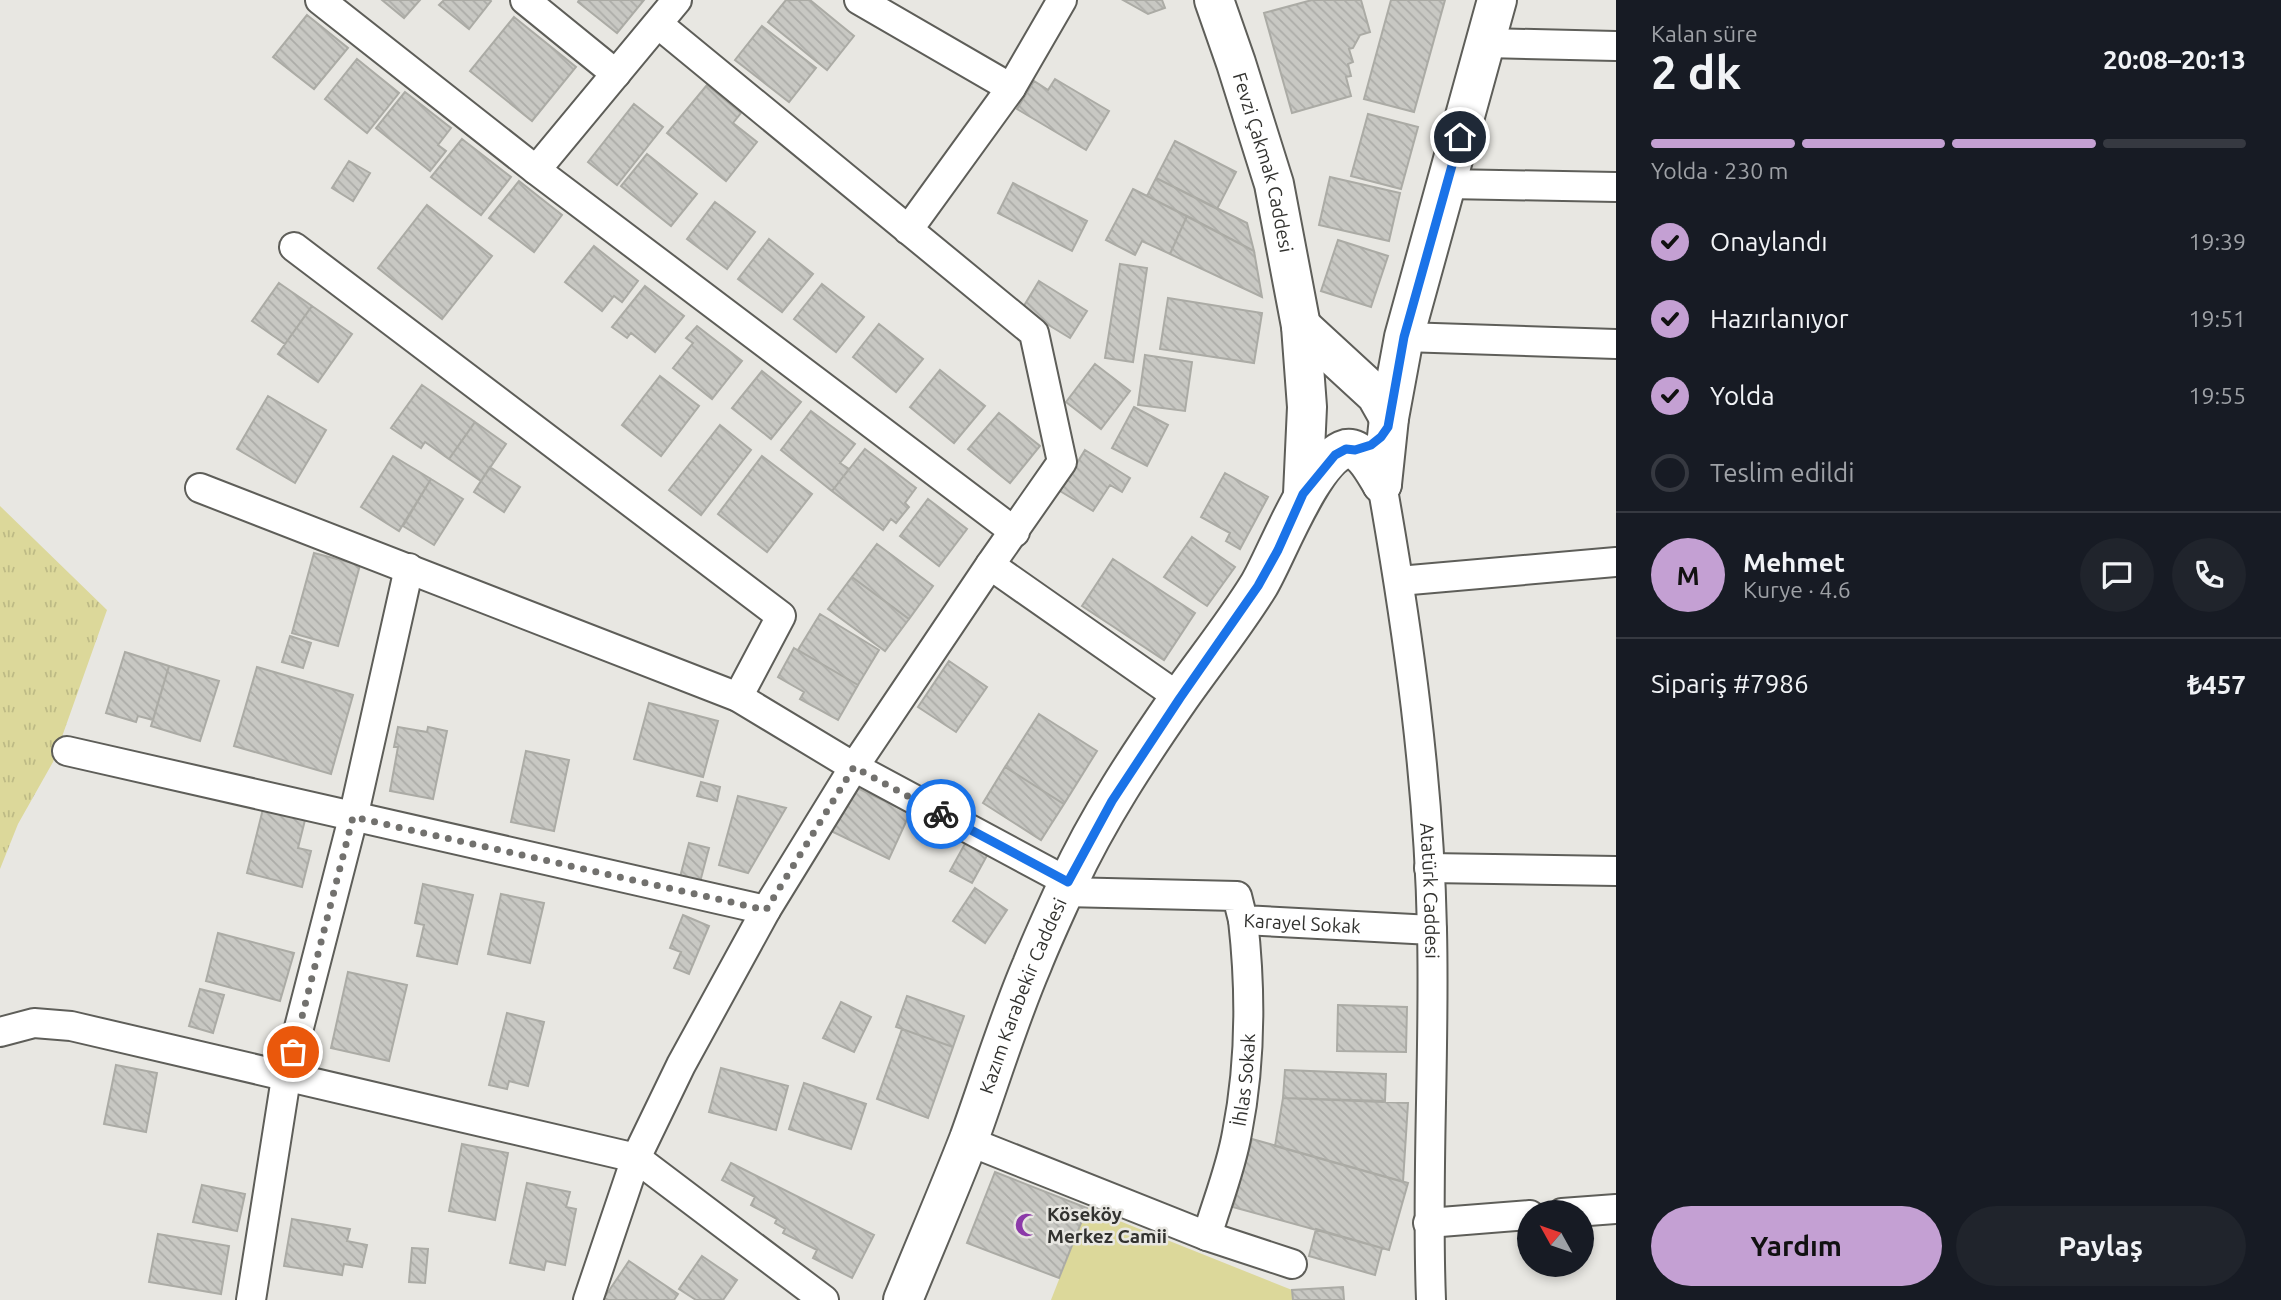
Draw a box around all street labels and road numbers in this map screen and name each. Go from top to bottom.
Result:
street label: Fevzi Çakmak Caddesi [1229,70,1298,254]
street label: Atatürk Caddesi [1416,822,1443,959]
street label: Kazım Karabekir Caddesi [975,894,1071,1096]
street label: Karayel Sokak [1243,909,1362,937]
street label: İhlas Sokak [1228,1033,1259,1128]

